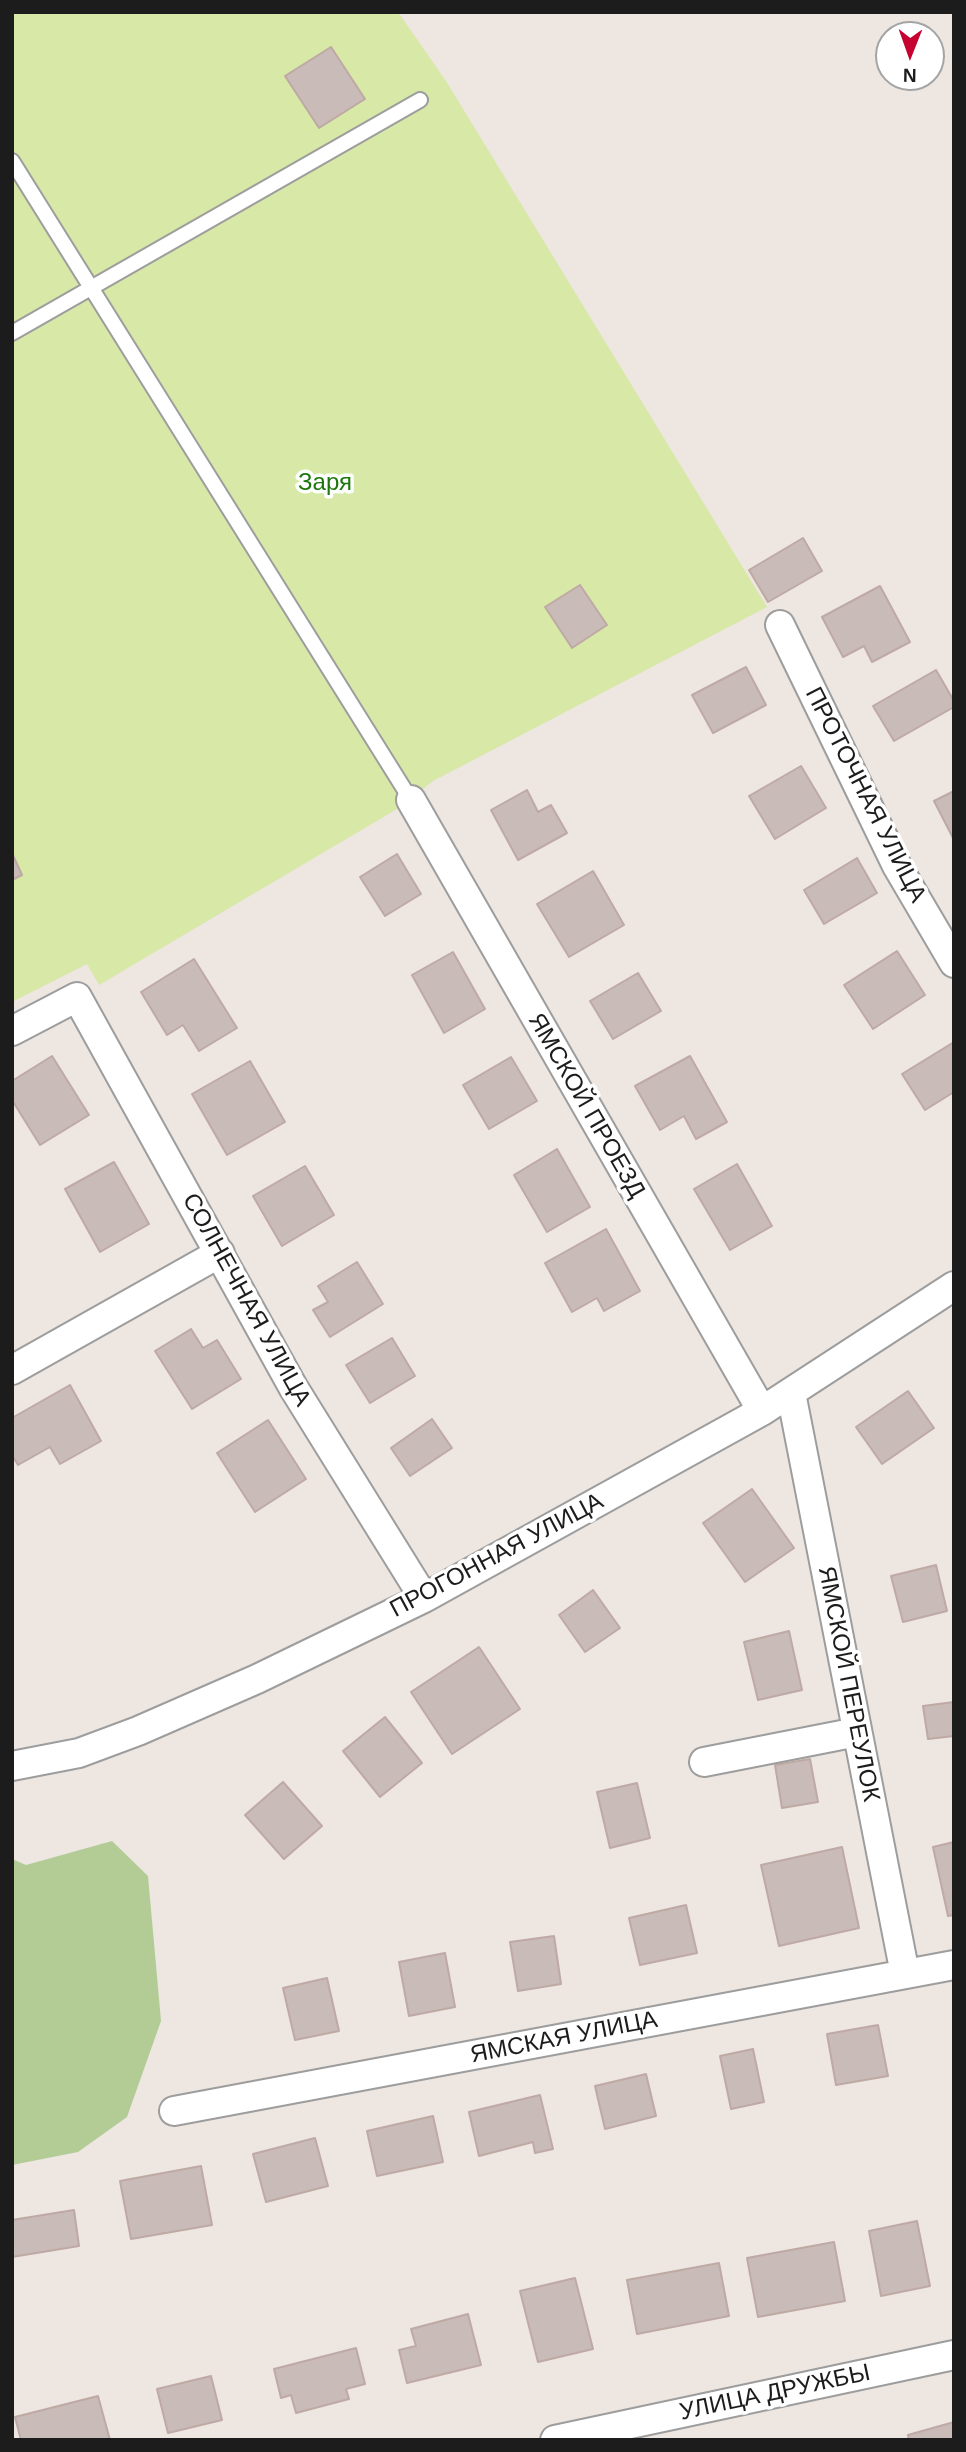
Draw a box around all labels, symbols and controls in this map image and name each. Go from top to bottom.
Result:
north arrow [875,21,945,91]
text: N [903,65,917,86]
park label: Заря [298,469,352,497]
street label: ПРОТОЧНАЯ УЛИЦА [798,683,932,907]
street label: ЯМСКОЙ ПРОЕЗД [521,1008,651,1204]
street label: СОЛНЕЧНАЯ УЛИЦА [176,1189,316,1411]
street label: ПРОГОННАЯ УЛИЦА [385,1488,609,1624]
street label: ЯМСКОЙ ПЕРЕУЛОК [811,1564,885,1804]
street label: ЯМСКАЯ УЛИЦА [468,2006,660,2070]
street label: УЛИЦА ДРУЖБЫ [677,2359,873,2427]

